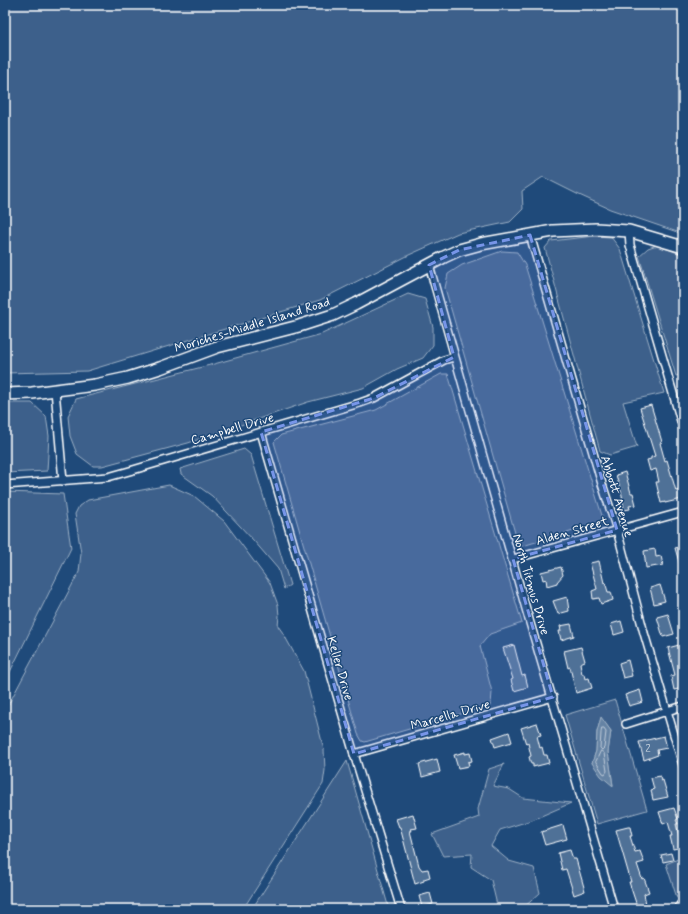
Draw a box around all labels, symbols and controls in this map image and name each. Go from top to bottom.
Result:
street label: Moriches-Middle Island Road [173,294,332,357]
street label: Campbell Drive [189,409,276,449]
street label: Abbott Avenue [596,454,637,539]
street label: Alden Street [534,513,611,550]
street label: North Titmus Drive [508,532,553,637]
street label: Keller Drive [322,634,357,703]
street label: Marcella Drive [409,696,492,735]
house number: 2 [645,742,651,756]

